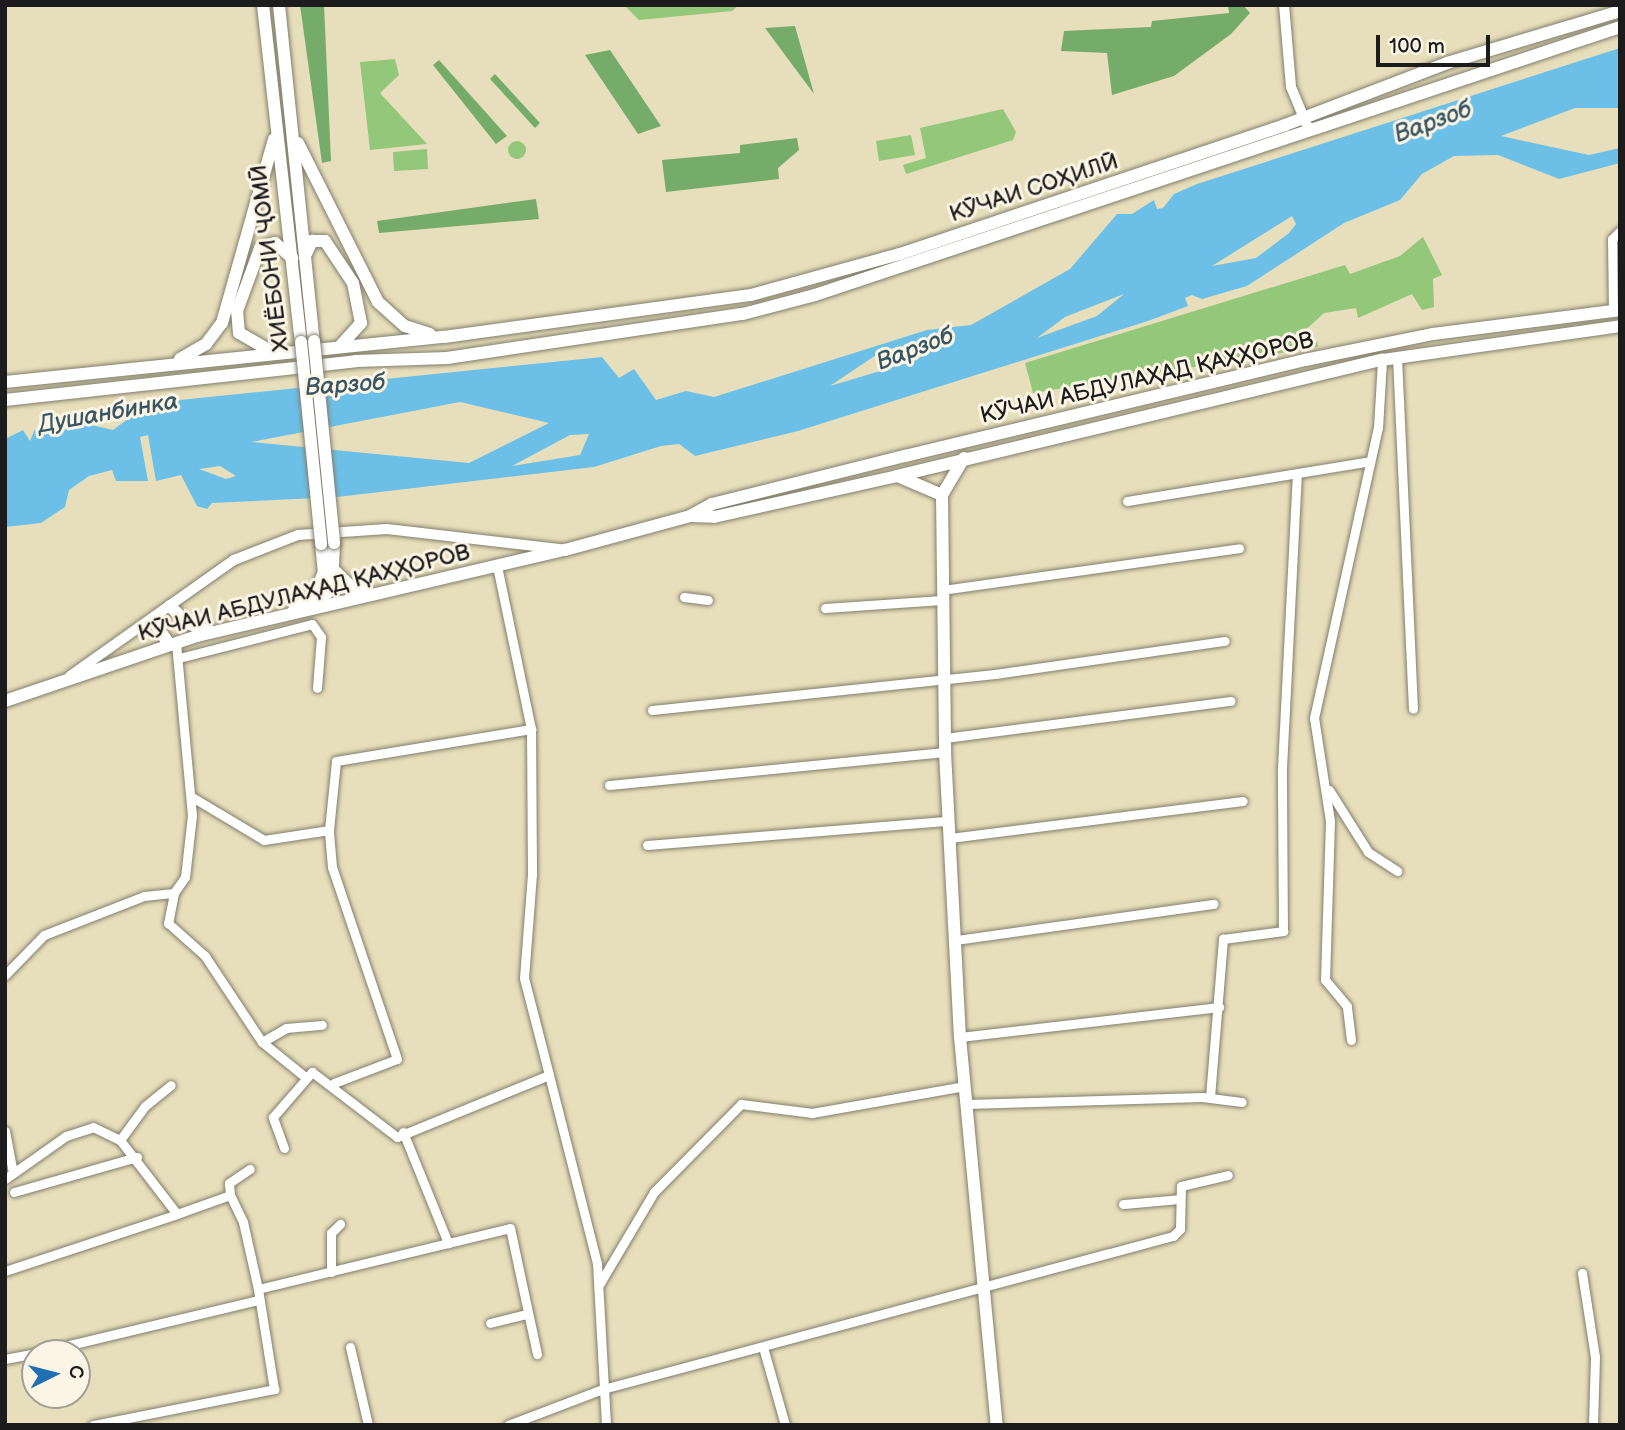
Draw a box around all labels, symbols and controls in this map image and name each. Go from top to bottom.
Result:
scale bar [1380,21,1494,65]
text: 100 m [1389,34,1445,59]
water label: Варзоб [1390,95,1476,149]
street label: КӮЧАИ СОҲИЛӢ [946,148,1122,228]
street label: ХИЁБОНИ ҶОМӢ [245,163,295,353]
water label: Варзоб [872,321,958,377]
street label: КӮЧАИ АБДУЛАҲАД ҚАҲҲОРОВ [978,326,1316,430]
water label: Варзоб [304,368,386,402]
water label: Душанбинка [36,387,180,439]
street label: КӮЧАИ АБДУЛАҲАД ҚАҲҲОРОВ [135,538,473,648]
north arrow [21,1339,91,1409]
text: С [63,1364,88,1380]

